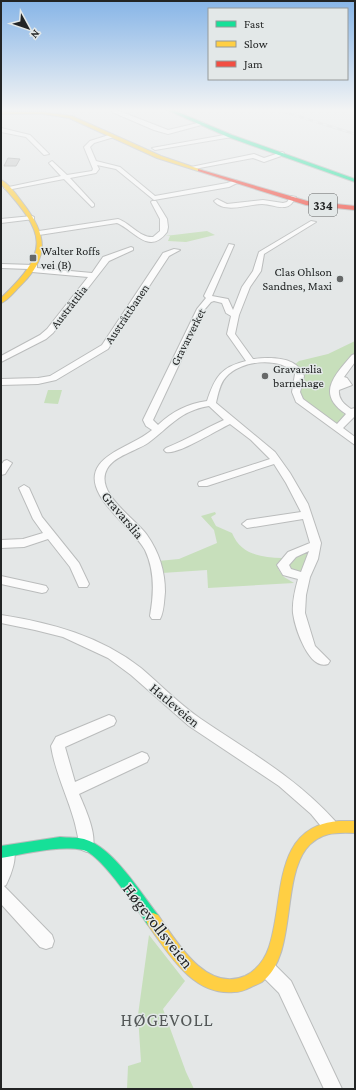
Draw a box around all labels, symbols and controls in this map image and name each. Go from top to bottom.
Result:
north arrow [8,8,48,48]
legend [208,8,348,80]
text: Fast [244,17,265,31]
text: N [28,28,43,42]
text: Slow [244,37,268,51]
text: Jam [243,57,263,71]
road number: 334 [309,194,337,216]
place label: Walter Roffs vei (B) [40,244,100,272]
marker: Walter Roffs vei (B) [28,253,38,263]
place label: Clas Ohlson Sandnes, Maxi [262,265,333,293]
marker: Clas Ohlson Sandnes, Maxi [335,274,345,284]
street label: Austråttbanen [102,281,152,347]
street label: Austråttlia [48,282,91,331]
street label: Gravarverket [168,305,209,368]
place label: Gravarslia barnehage [273,362,324,390]
marker: Gravarslia barnehage [260,371,270,381]
street label: Gravarslia [99,488,148,542]
street label: Hatleveien [147,680,203,731]
street label: Høgevollsveien [119,880,197,972]
district label: HØGEVOLL [121,1010,213,1030]

